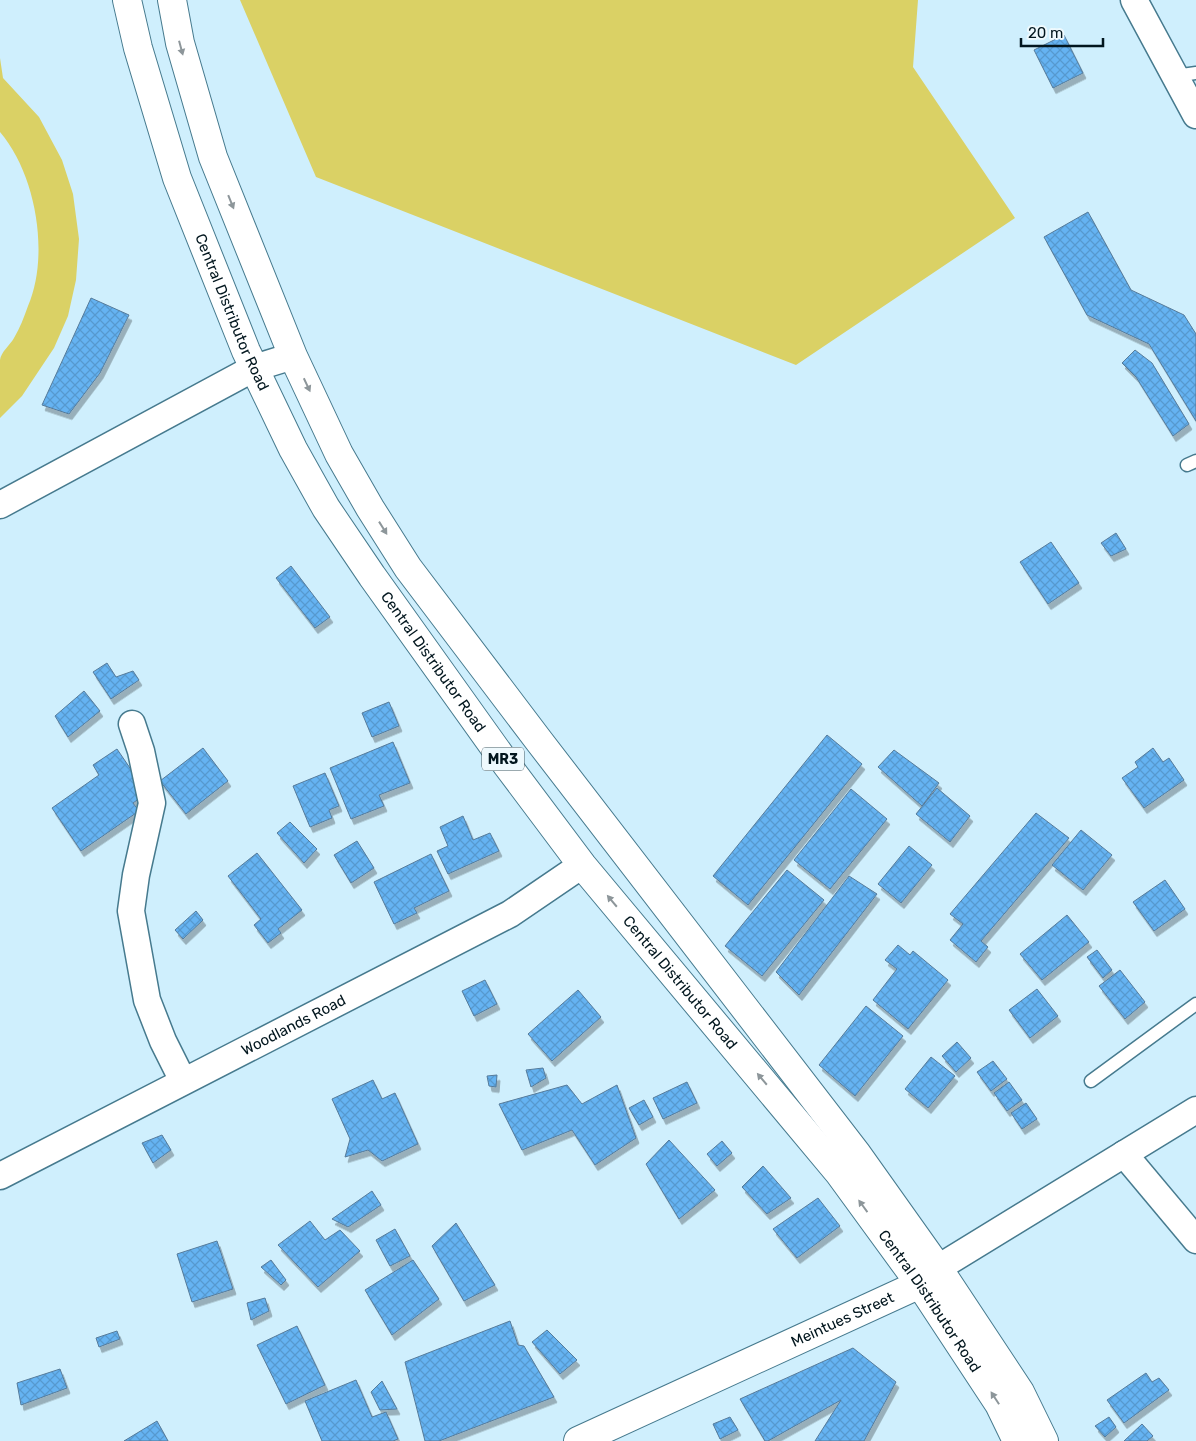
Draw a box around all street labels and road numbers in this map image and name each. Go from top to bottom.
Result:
street label: Central Distributor Road [191,231,273,394]
street label: Central Distributor Road [377,588,490,736]
road number: MR3 [482,748,524,771]
street label: Central Distributor Road [619,912,741,1053]
street label: Woodlands Road [238,991,349,1059]
street label: Central Distributor Road [875,1226,985,1376]
street label: Meintues Street [788,1288,897,1351]

